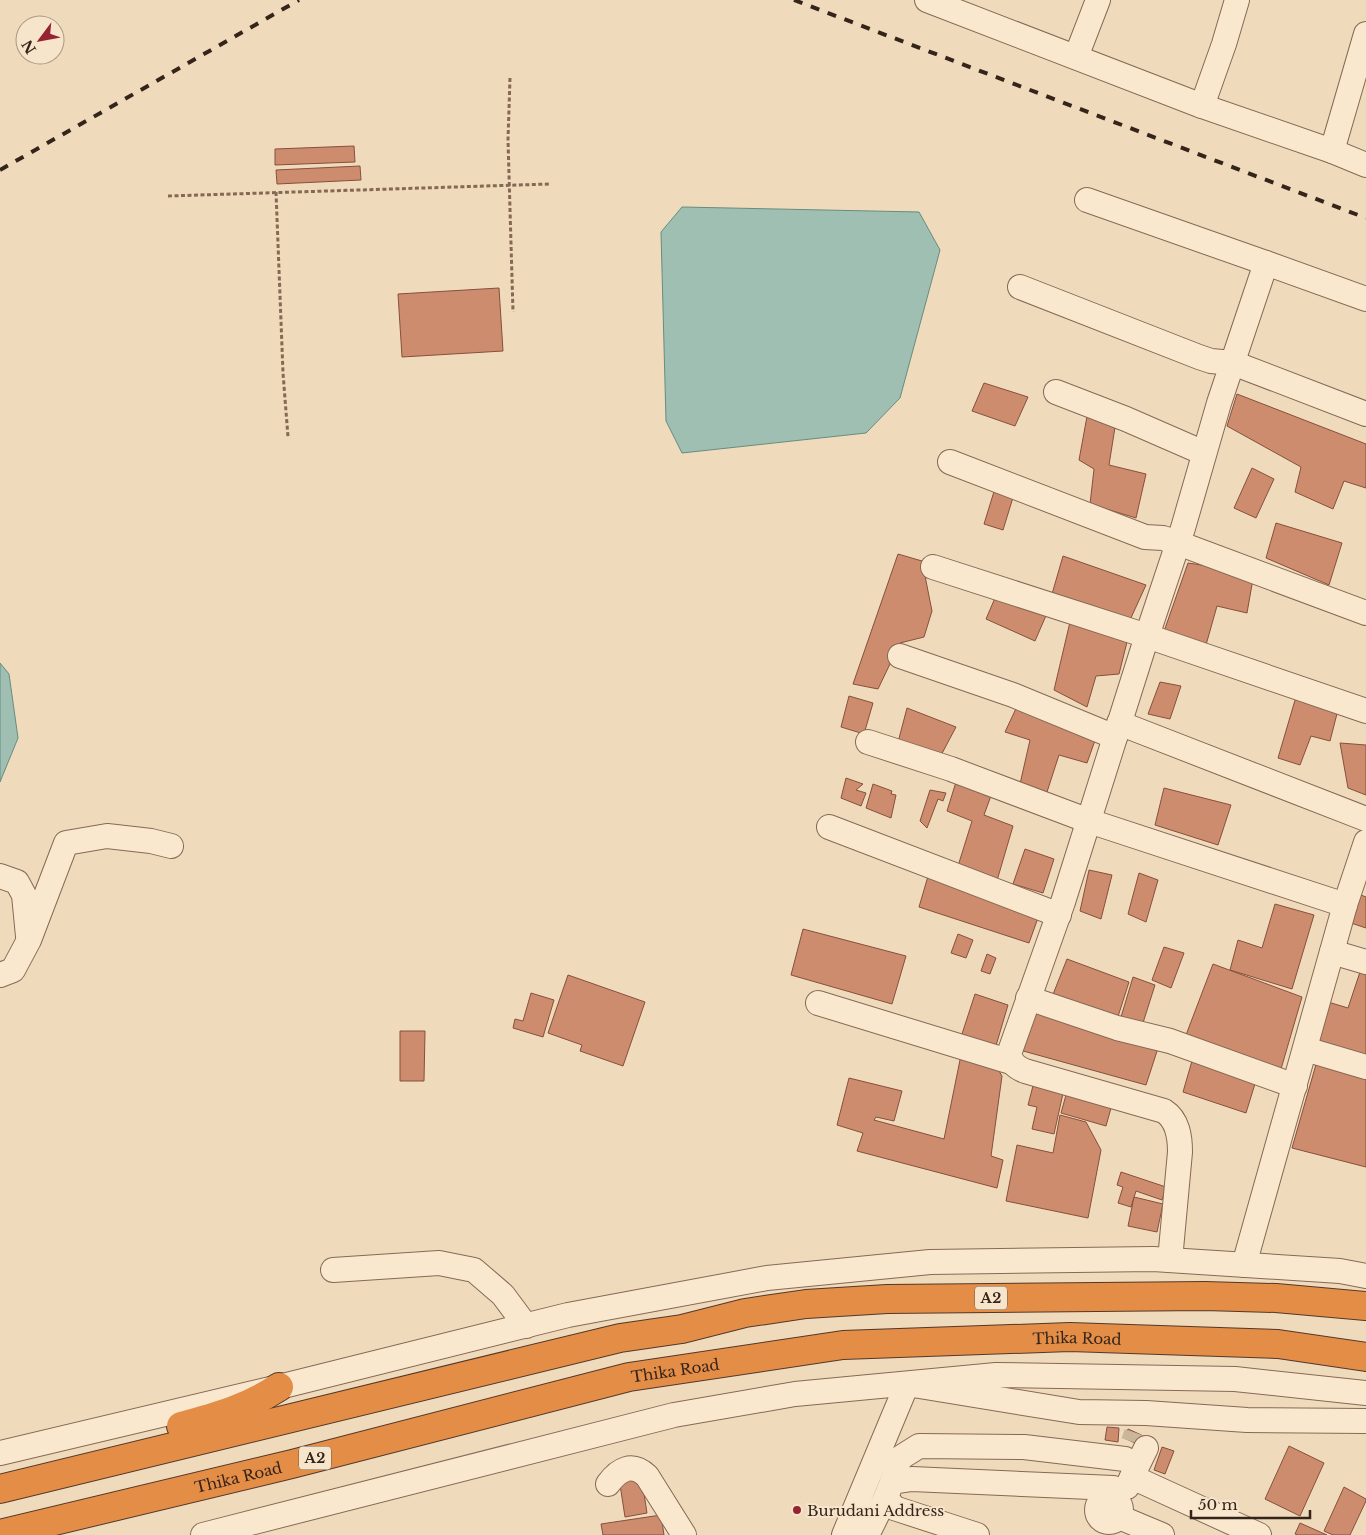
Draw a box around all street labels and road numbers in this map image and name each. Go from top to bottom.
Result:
road number: A2 [975,1286,1007,1310]
street label: Thika Road [1032,1327,1122,1348]
street label: Thika Road [630,1354,721,1386]
road number: A2 [299,1446,331,1470]
street label: Thika Road [193,1457,284,1497]

